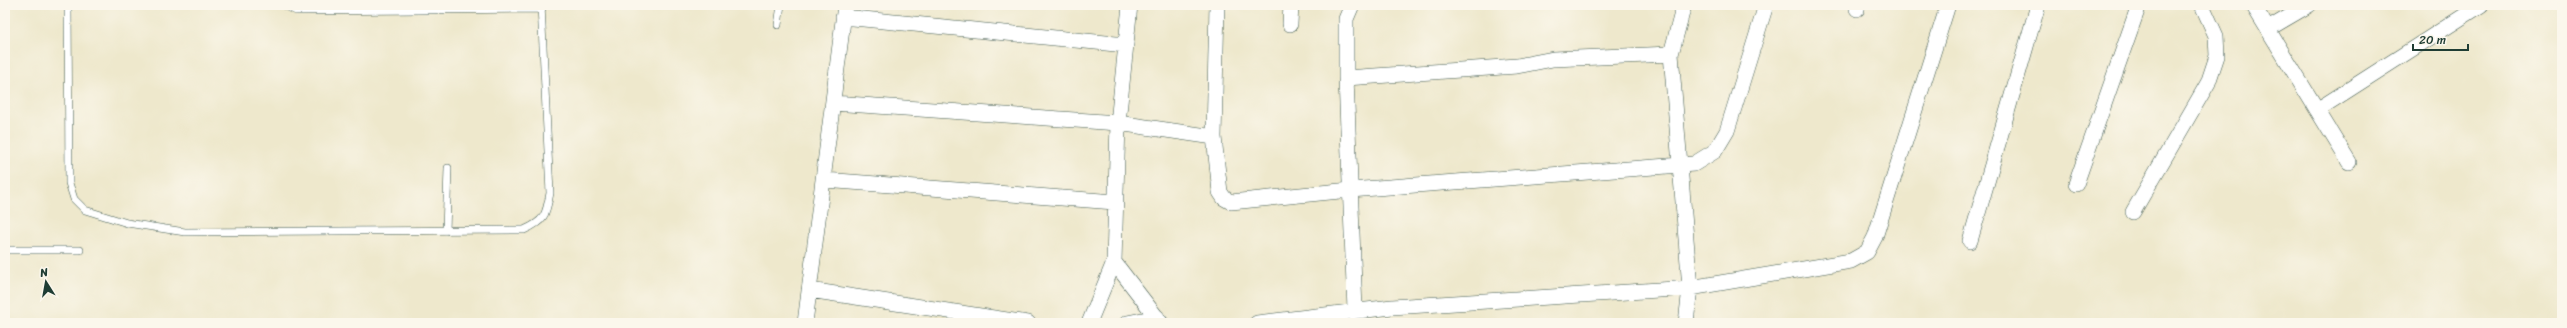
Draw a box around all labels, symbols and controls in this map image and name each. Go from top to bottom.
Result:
scale bar [2413,26,2468,52]
text: 20 m [2419,29,2446,51]
north arrow [26,262,66,302]
text: N [38,263,50,283]

